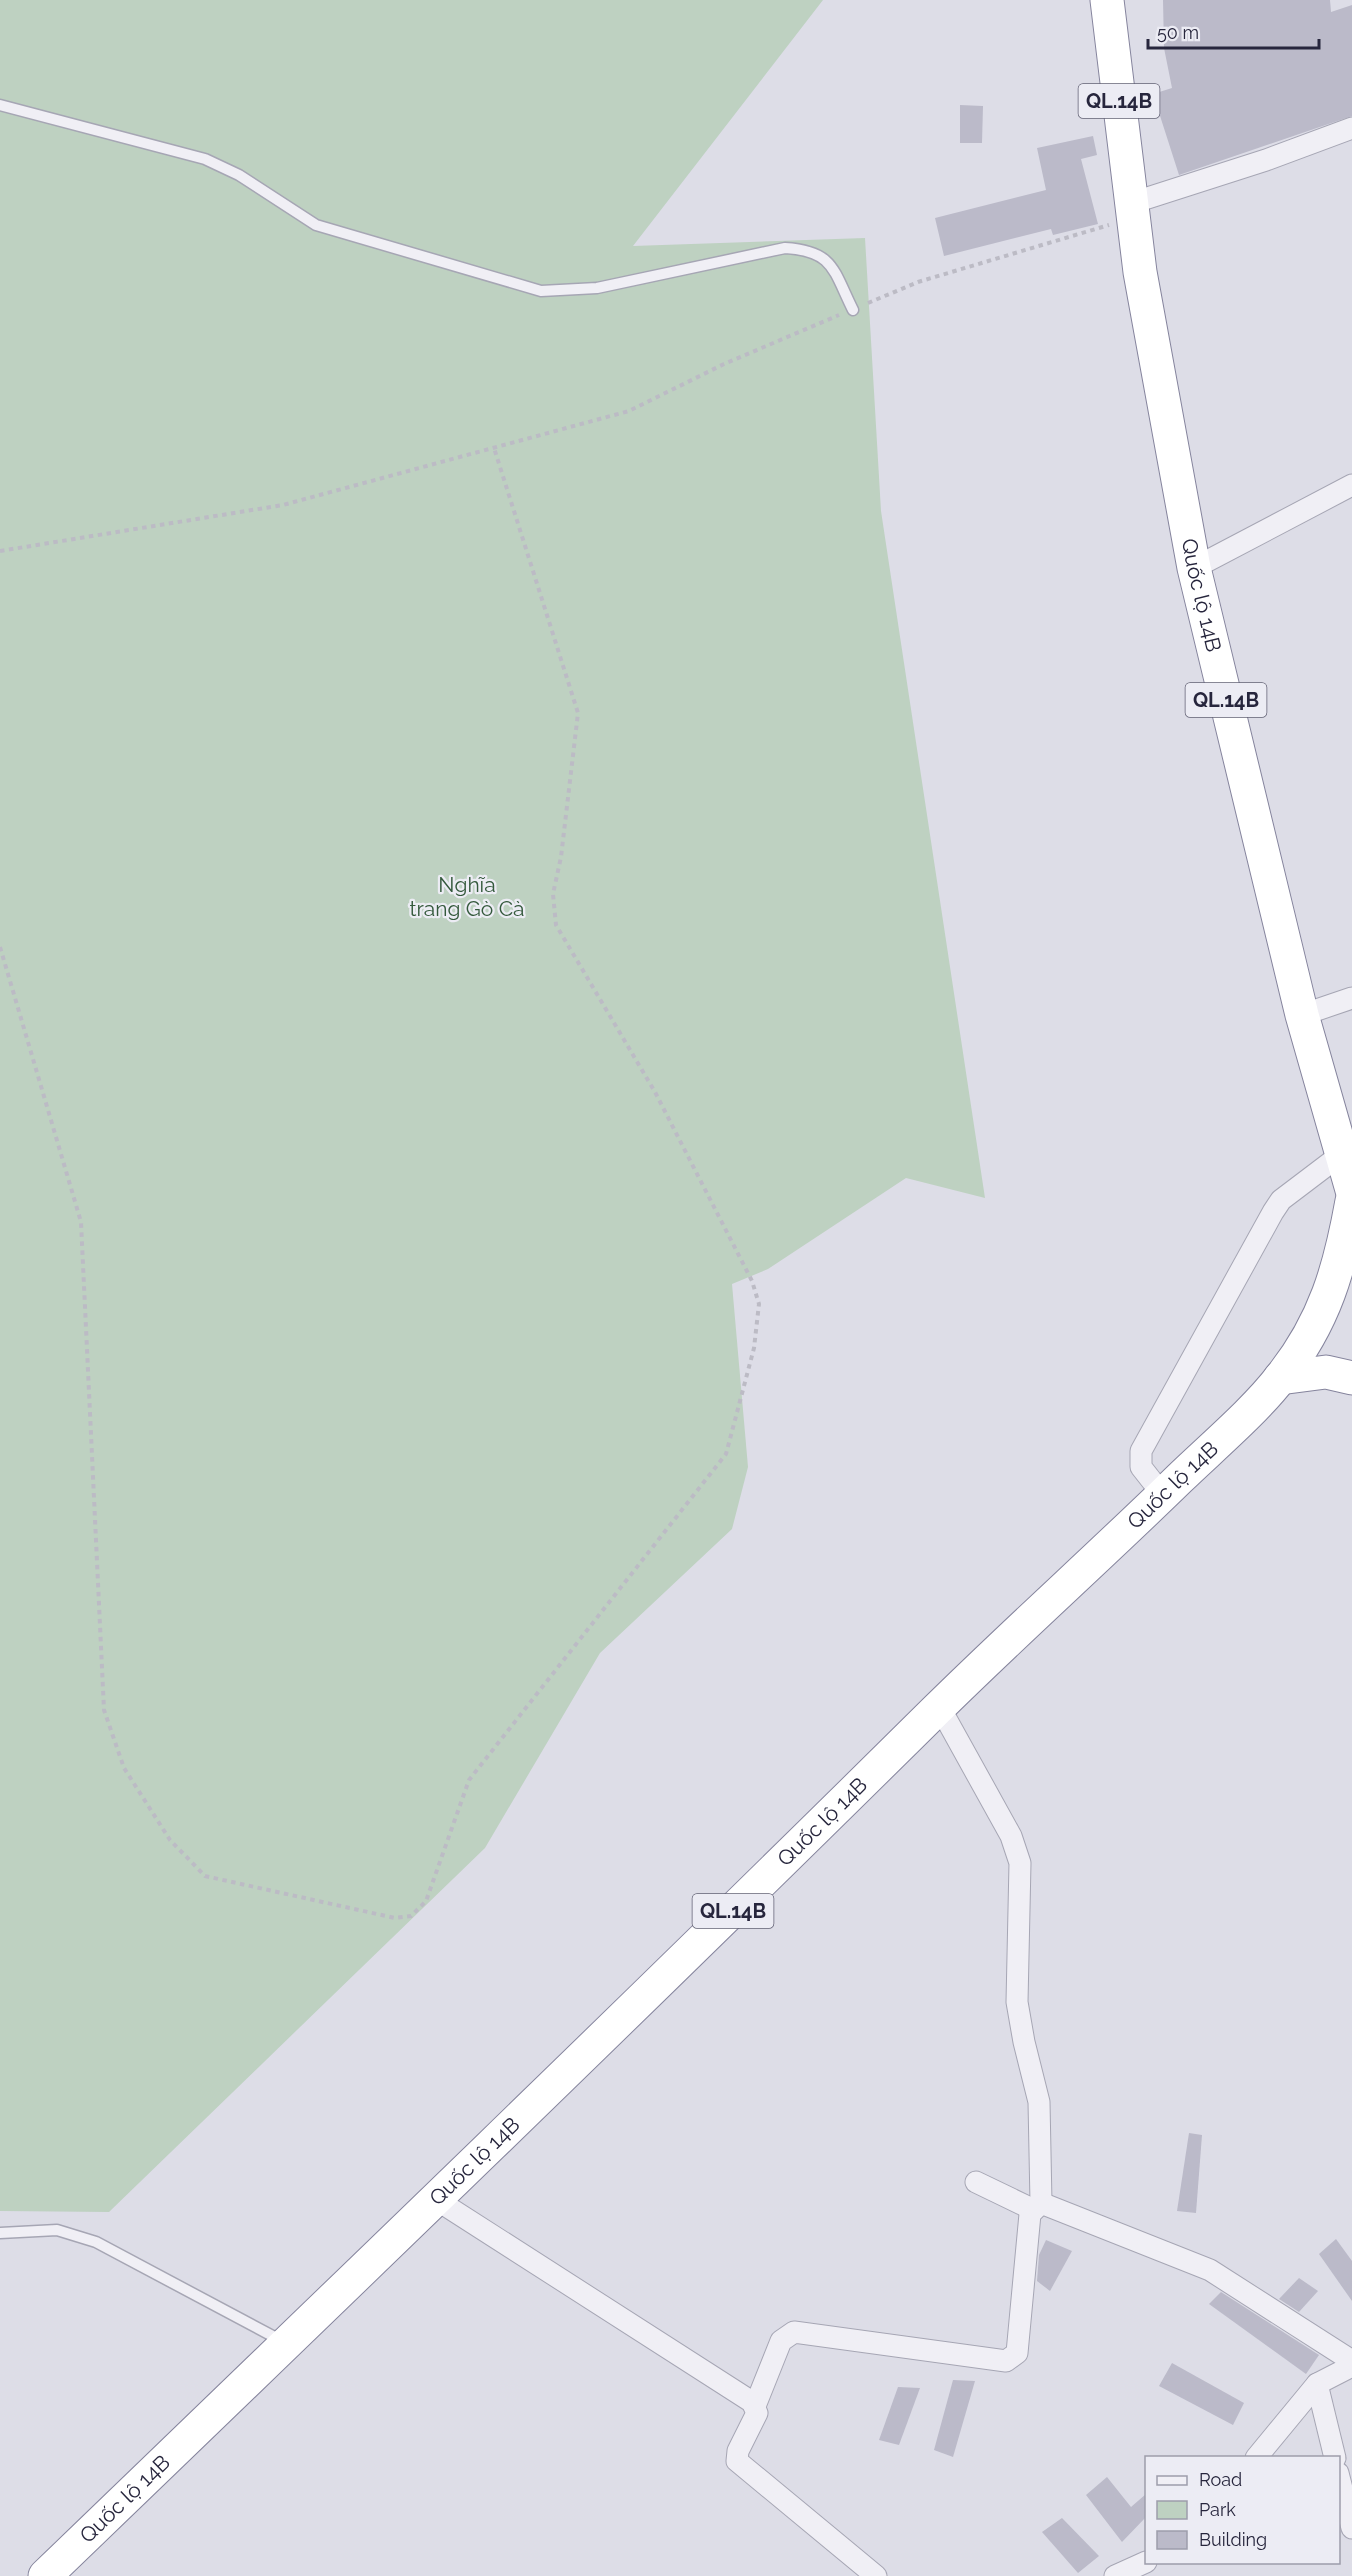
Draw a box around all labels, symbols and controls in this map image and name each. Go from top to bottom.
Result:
scale bar [1148,12,1319,50]
text: 50 m [1157,22,1199,43]
road number: QL.14B [1078,84,1160,118]
street label: Quốc lộ 14B [1177,536,1227,654]
road number: QL.14B [1186,683,1266,717]
park label: Nghĩa trang Gò Cà [409,872,525,921]
street label: Quốc lộ 14B [1122,1436,1223,1534]
street label: Quốc lộ 14B [772,1772,872,1871]
road number: QL.14B [692,1894,774,1928]
street label: Quốc lộ 14B [424,2112,524,2210]
street label: Quốc lộ 14B [74,2450,175,2548]
legend [1145,2456,1340,2564]
text: Road [1199,2469,1242,2490]
text: Park [1199,2499,1236,2520]
text: Building [1199,2529,1267,2550]

